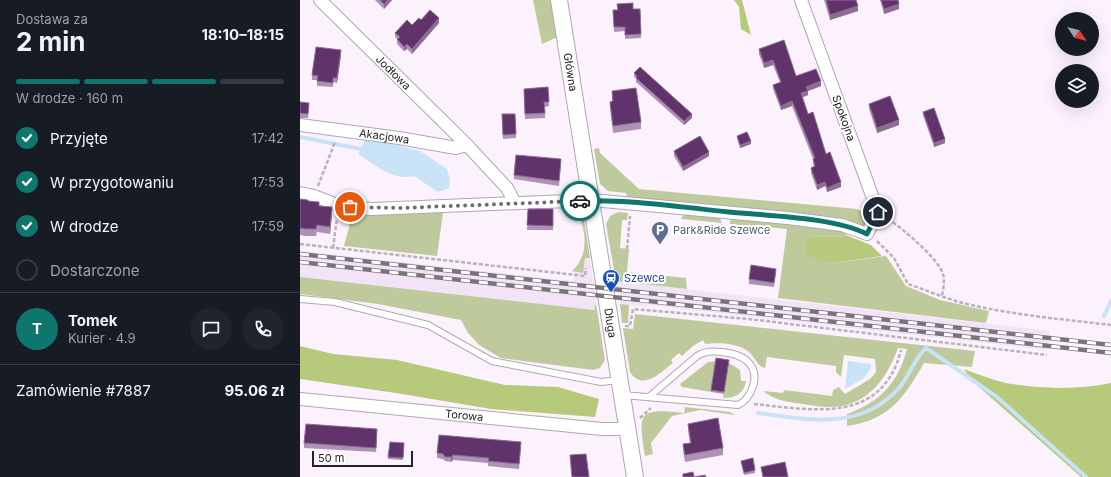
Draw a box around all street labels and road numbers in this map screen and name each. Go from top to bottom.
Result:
street label: Jodłowa [373,52,414,93]
street label: Główna [561,52,580,92]
street label: Spokojna [829,93,859,143]
street label: Akacjowa [358,126,410,147]
street label: Długa [601,307,620,339]
street label: Torowa [444,406,484,424]

